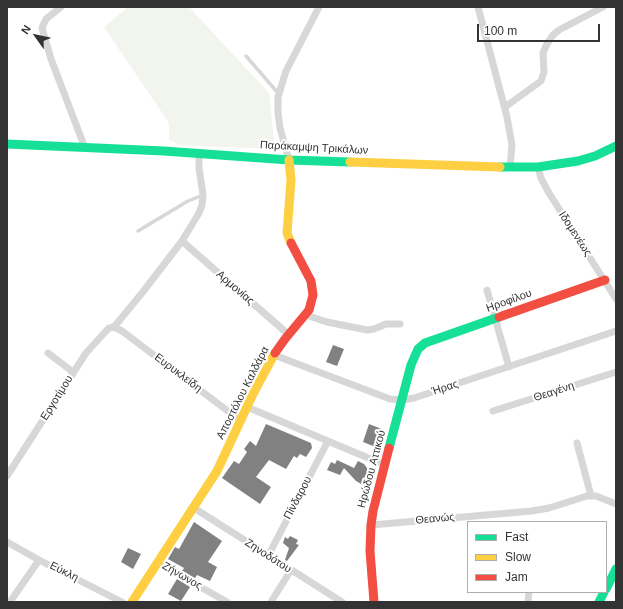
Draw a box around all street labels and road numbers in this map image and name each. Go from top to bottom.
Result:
street label: Παράκαμψη Τρικάλων [259,139,369,157]
street label: Ιδομενέως [556,209,594,259]
street label: Αρμονίας [213,268,257,308]
street label: Ηροφίλου [484,287,534,315]
street label: Αποστόλου Καλδάρα [214,344,272,442]
street label: Ευρυκλείδη [152,351,204,395]
street label: Εργοτίμου [38,373,76,423]
street label: Ήρας [430,378,460,398]
street label: Θεαγένη [532,379,576,405]
street label: Ηρώδου Αττικού [355,429,389,509]
street label: Πίνδαρου [281,474,315,522]
street label: Θεανώς [415,511,455,527]
street label: Ζηνοδότου [242,536,294,576]
street label: Εύκλη [47,559,81,585]
street label: Ζήνωνος [160,559,204,593]

